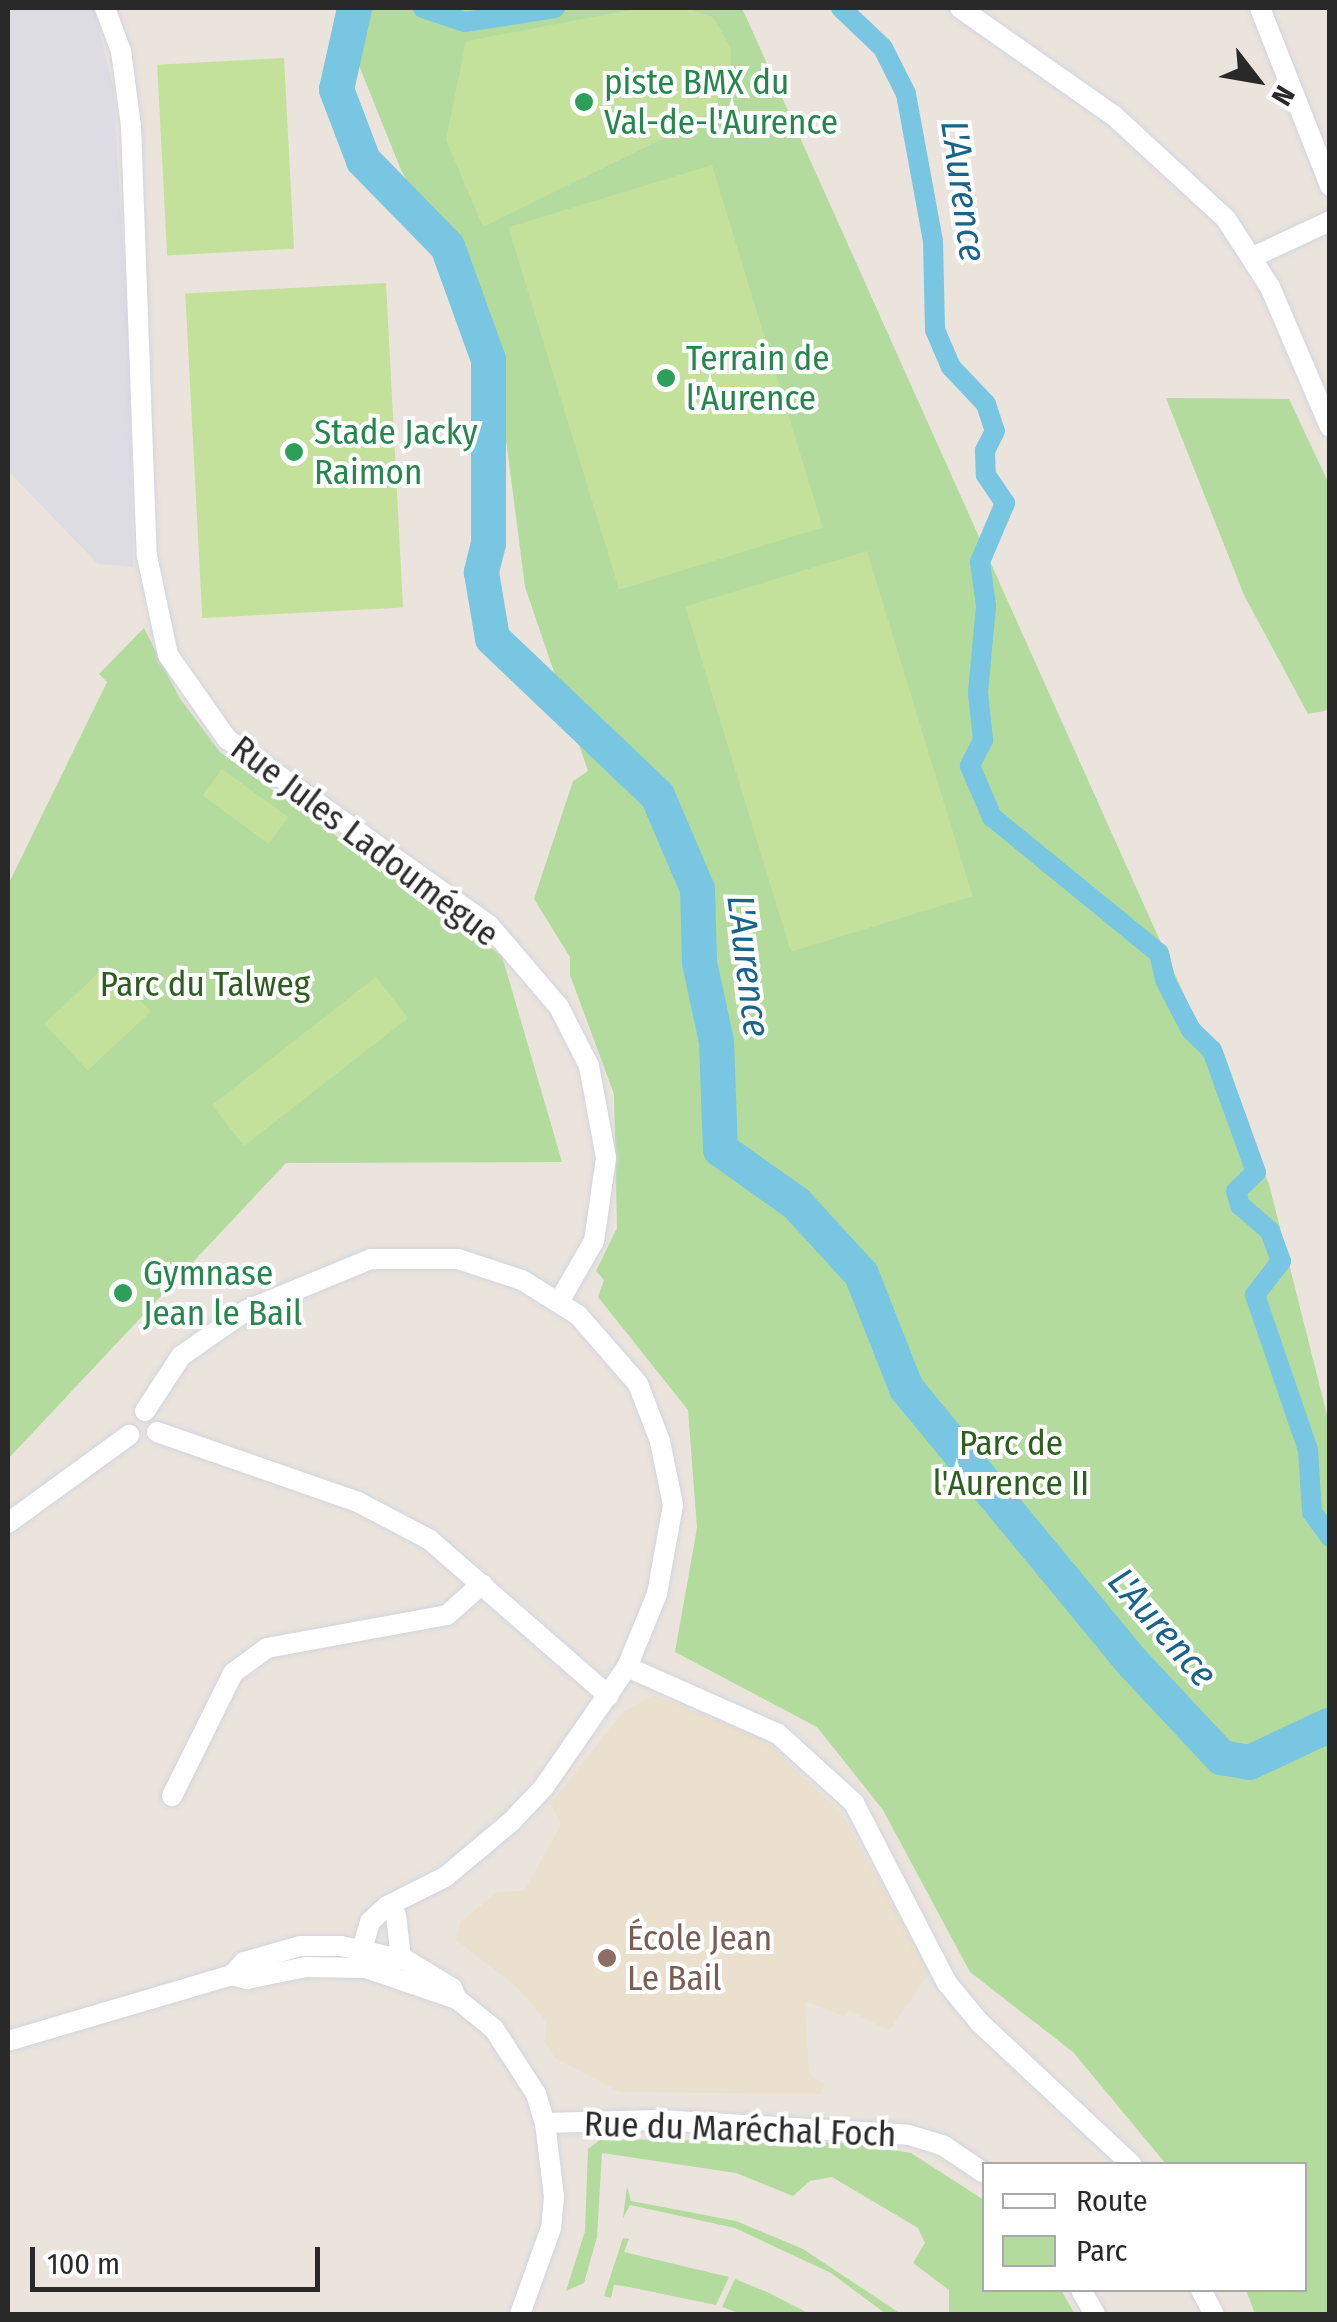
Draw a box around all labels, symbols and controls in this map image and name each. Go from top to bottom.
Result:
north arrow [1207,30,1307,130]
place label: piste BMX du Val-de-l'Aurence [604,61,838,143]
text: N [1265,80,1302,111]
marker: piste BMX du Val-de-l'Aurence [573,91,595,113]
water label: L'Aurence [931,117,995,265]
place label: Terrain de l'Aurence [686,337,830,419]
marker: Terrain de l'Aurence [655,367,677,389]
place label: Stade Jacky Raimon [314,411,478,493]
marker: Stade Jacky Raimon [283,441,305,463]
street label: Rue Jules Ladoumégue [223,727,507,955]
water label: L'Aurence [717,893,779,1039]
park label: Parc du Talweg [100,963,310,1005]
place label: Gymnase Jean le Bail [143,1252,302,1334]
marker: Gymnase Jean le Bail [112,1282,134,1304]
park label: Parc de l'Aurence II [933,1422,1089,1504]
water label: L'Aurence [1098,1559,1226,1697]
place label: École Jean Le Bail [627,1917,772,1999]
marker: École Jean Le Bail [596,1947,618,1969]
street label: Rue du Maréchal Foch [583,2103,897,2155]
legend [982,2162,1307,2292]
text: Route [1076,2183,1148,2219]
scale bar [35,2227,325,2289]
text: Parc [1076,2233,1127,2269]
text: 100 m [47,2246,120,2282]

